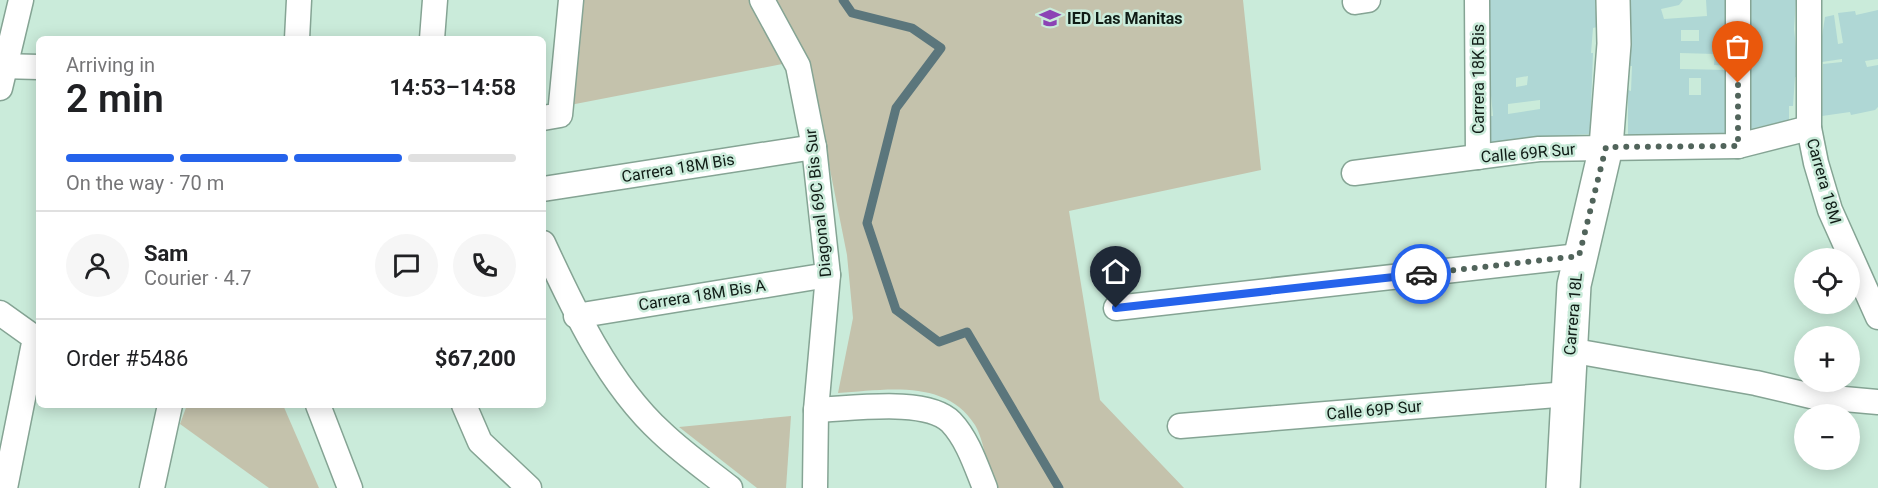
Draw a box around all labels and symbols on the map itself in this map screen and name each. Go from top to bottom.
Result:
school or university icon: IED Las Manitas [1038,6,1062,30]
place label: IED Las Manitas [1067,9,1182,28]
pin [1712,21,1763,83]
street label: Carrera 18K Bis [1469,24,1488,134]
street label: Diagonal 69C Bis Sur [801,127,835,278]
street label: Carrera 18M [1803,136,1845,226]
street label: Calle 69R Sur [1480,139,1577,167]
street label: Carrera 18M Bis [620,150,736,186]
courier [1391,244,1451,304]
pin [1090,246,1141,308]
street label: Carrera 18L [1560,272,1586,356]
street label: Carrera 18M Bis A [637,275,768,314]
street label: Calle 69P Sur [1326,396,1423,424]

